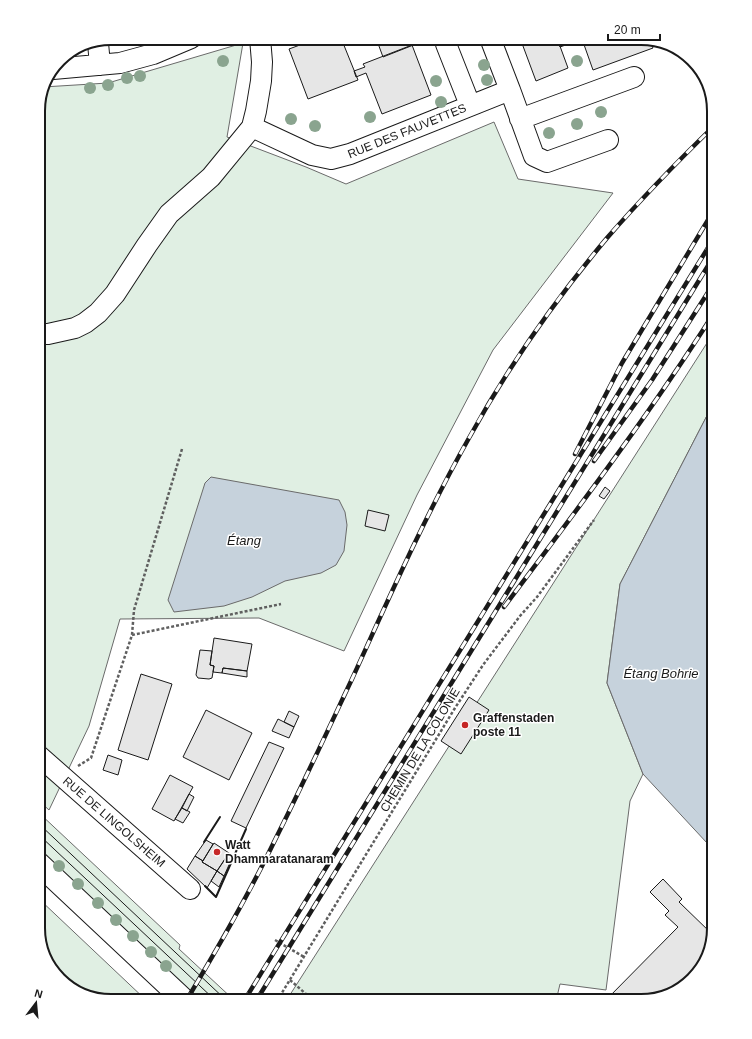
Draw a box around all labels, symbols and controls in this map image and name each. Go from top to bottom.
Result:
scale bar [608,16,660,42]
text: 20 m [614,23,641,37]
street label: RUE DES FAUVETTES [346,101,468,161]
water label: Étang [227,533,262,548]
water label: Étang Bohrie [623,666,699,681]
street label: CHEMIN DE LA COLONIE [377,686,463,814]
place label: Graffenstaden poste 11 [473,711,554,739]
marker: Graffenstaden poste 11 [460,720,470,730]
street label: RUE DE LINGOLSHEIM [60,774,168,870]
place label: Watt Dhammaratanaram [225,838,334,866]
marker: Watt Dhammaratanaram [212,847,222,857]
north arrow [16,983,56,1023]
text: N [33,987,44,1000]

